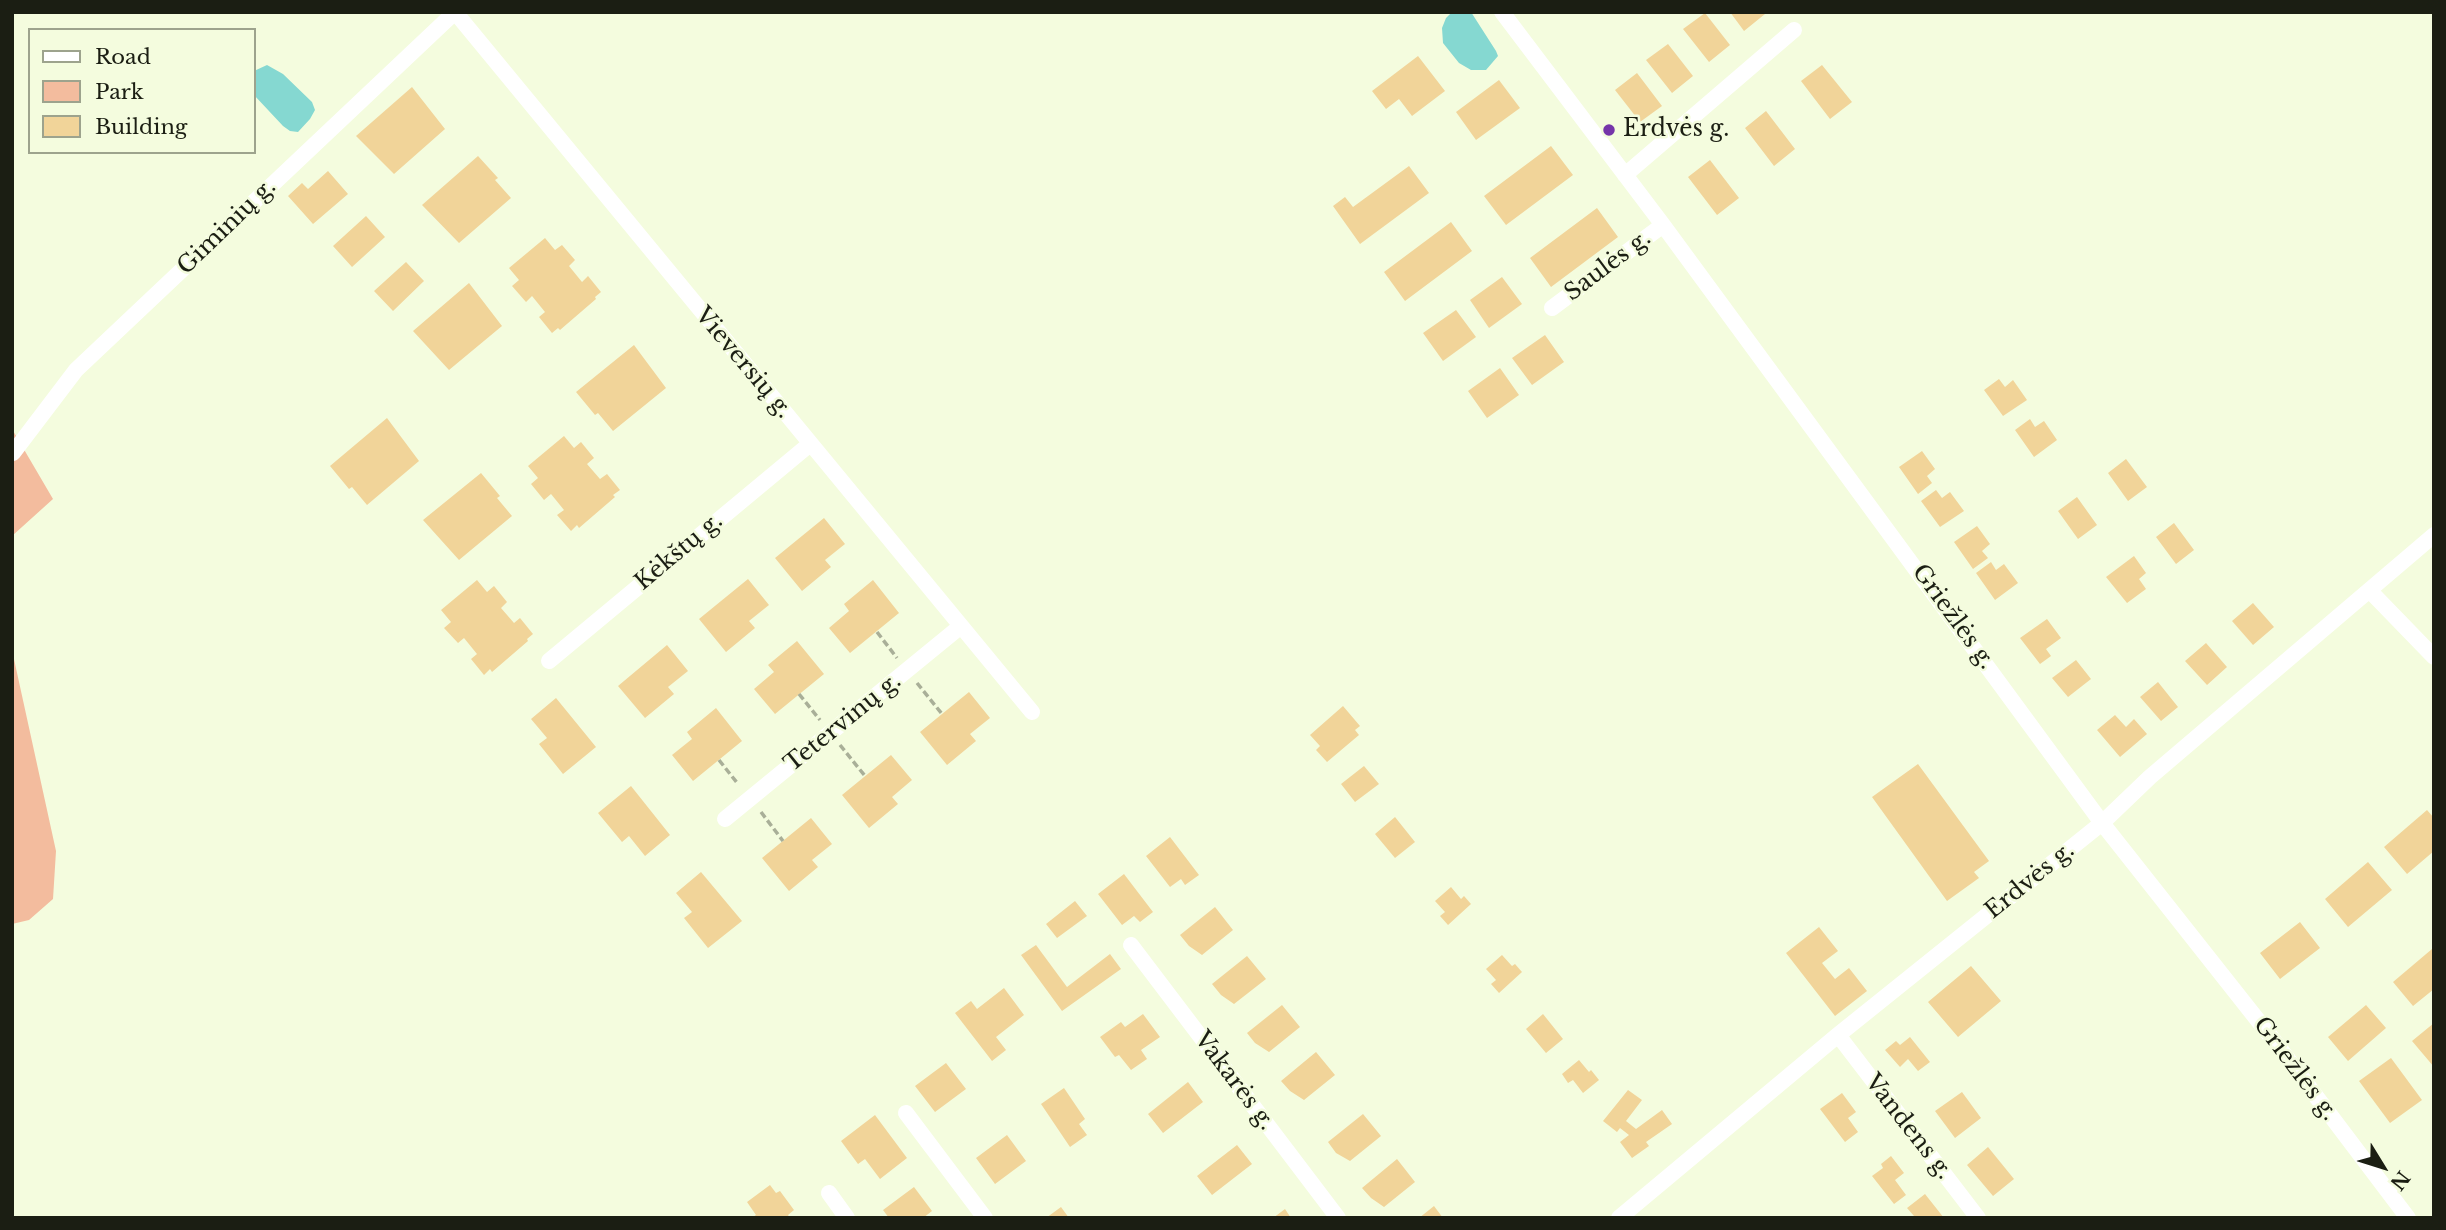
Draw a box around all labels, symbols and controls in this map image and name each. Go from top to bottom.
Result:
legend [28,28,256,154]
text: Road [95,44,151,70]
text: Park [95,79,144,105]
text: Building [95,114,187,140]
place label: Erdvės g. [1623,116,1729,144]
marker: Erdvės g. [1601,122,1617,138]
street label: Giminių g. [172,173,282,281]
street label: Saulės g. [1560,225,1656,307]
street label: Vieversių g. [689,302,797,424]
street label: Kėkštų g. [630,507,728,597]
street label: Griežlės g. [1906,559,2000,675]
street label: Tetervinų g. [779,668,907,778]
street label: Erdvės g. [1980,837,2080,925]
street label: Griežlės g. [2247,1012,2343,1126]
street label: Vakarės g. [1188,1026,1280,1136]
street label: Vandens g. [1858,1069,1958,1185]
north arrow [2348,1132,2418,1202]
text: N [2385,1166,2415,1194]

